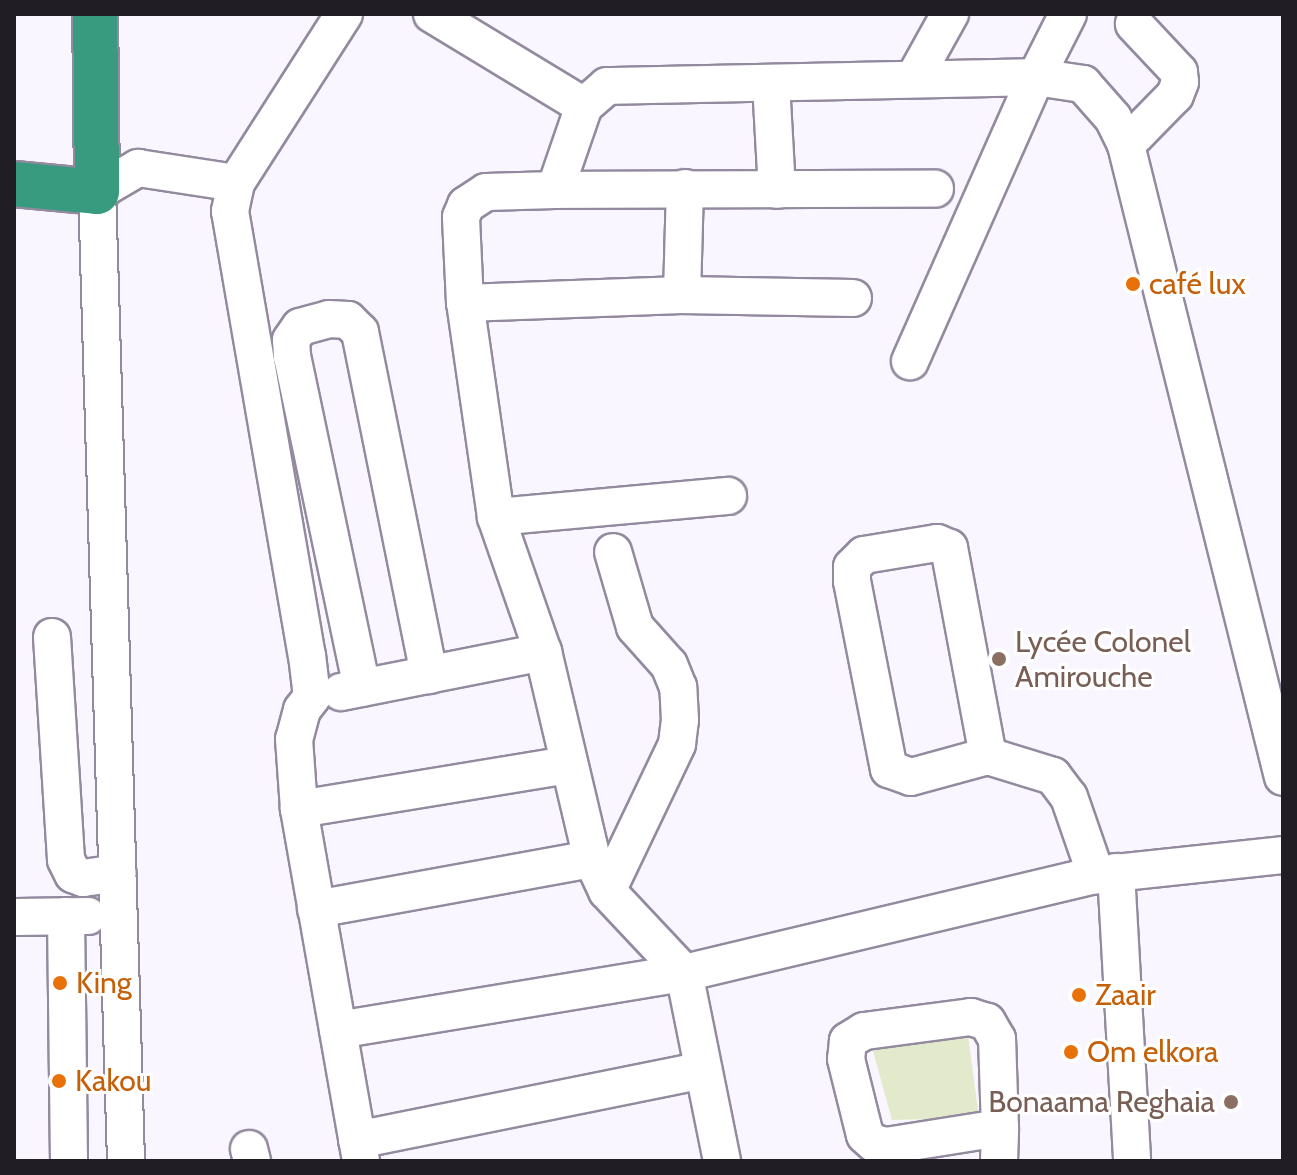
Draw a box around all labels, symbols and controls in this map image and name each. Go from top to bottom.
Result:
place label: café lux [1149,266,1246,302]
marker: café lux [1124,275,1142,293]
place label: Lycée Colonel Amirouche [1015,624,1191,694]
marker: Lycée Colonel Amirouche [990,650,1008,668]
place label: King [76,965,132,1001]
marker: King [51,974,69,992]
place label: Zaair [1095,977,1156,1013]
marker: Zaair [1070,986,1088,1004]
place label: Om elkora [1087,1034,1218,1070]
marker: Om elkora [1062,1043,1080,1061]
place label: Kakou [75,1063,151,1099]
marker: Kakou [50,1072,68,1090]
place label: Bonaama Reghaia [988,1084,1215,1120]
marker: Bonaama Reghaia [1222,1093,1240,1111]

